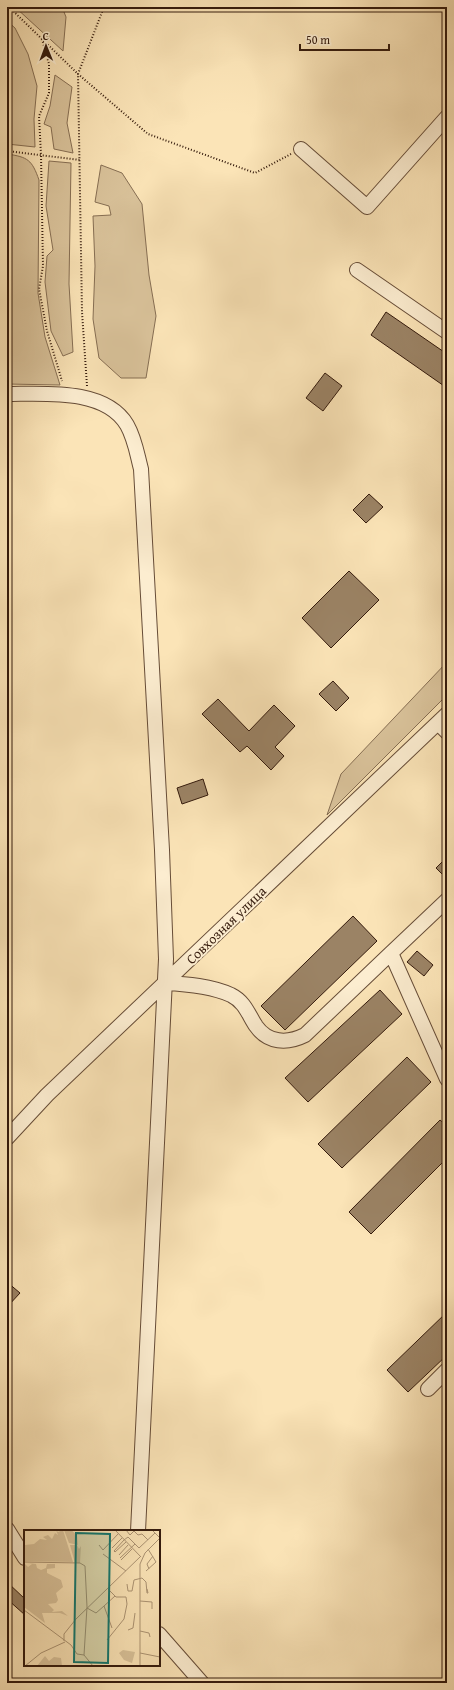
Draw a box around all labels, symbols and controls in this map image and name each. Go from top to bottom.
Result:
north arrow [26,26,66,66]
scale bar [300,26,389,52]
text: С [43,28,49,44]
text: 50 m [306,31,330,48]
street label: Совхозная улица [181,881,271,969]
inset map [24,1530,160,1666]

